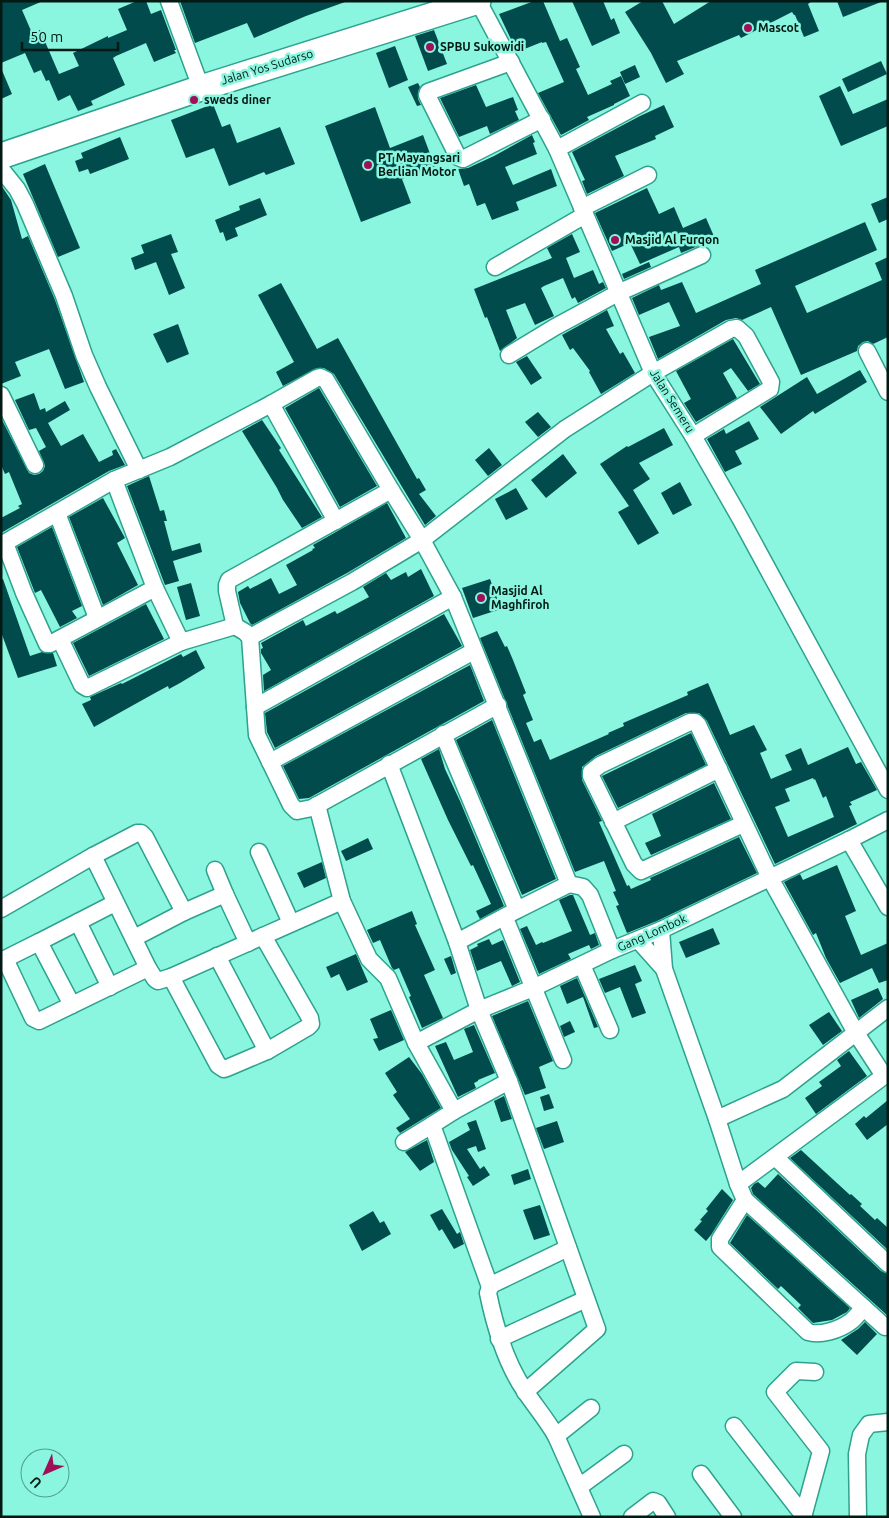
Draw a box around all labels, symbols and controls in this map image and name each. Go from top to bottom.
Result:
scale bar [22,20,119,52]
place label: Mascot [758,21,799,34]
marker: Mascot [742,22,754,34]
text: 50 m [30,28,63,45]
place label: SPBU Sukowidi [440,40,524,53]
marker: SPBU Sukowidi [424,41,436,53]
street label: Jalan Yos Sudarso [219,46,314,87]
place label: sweds diner [204,93,271,106]
marker: sweds diner [188,94,200,106]
place label: PT Mayangsari Berlian Motor [378,151,460,178]
marker: PT Mayangsari Berlian Motor [362,159,374,171]
place label: Masjid Al Furqon [625,233,719,246]
marker: Masjid Al Furqon [609,234,621,246]
street label: Jalan Semeru [648,367,697,435]
place label: Masjid Al Maghfiroh [491,584,550,611]
marker: Masjid Al Maghfiroh [475,592,487,604]
street label: Gang Lombok [615,912,688,954]
north arrow [20,1448,70,1498]
text: U [27,1473,45,1491]

